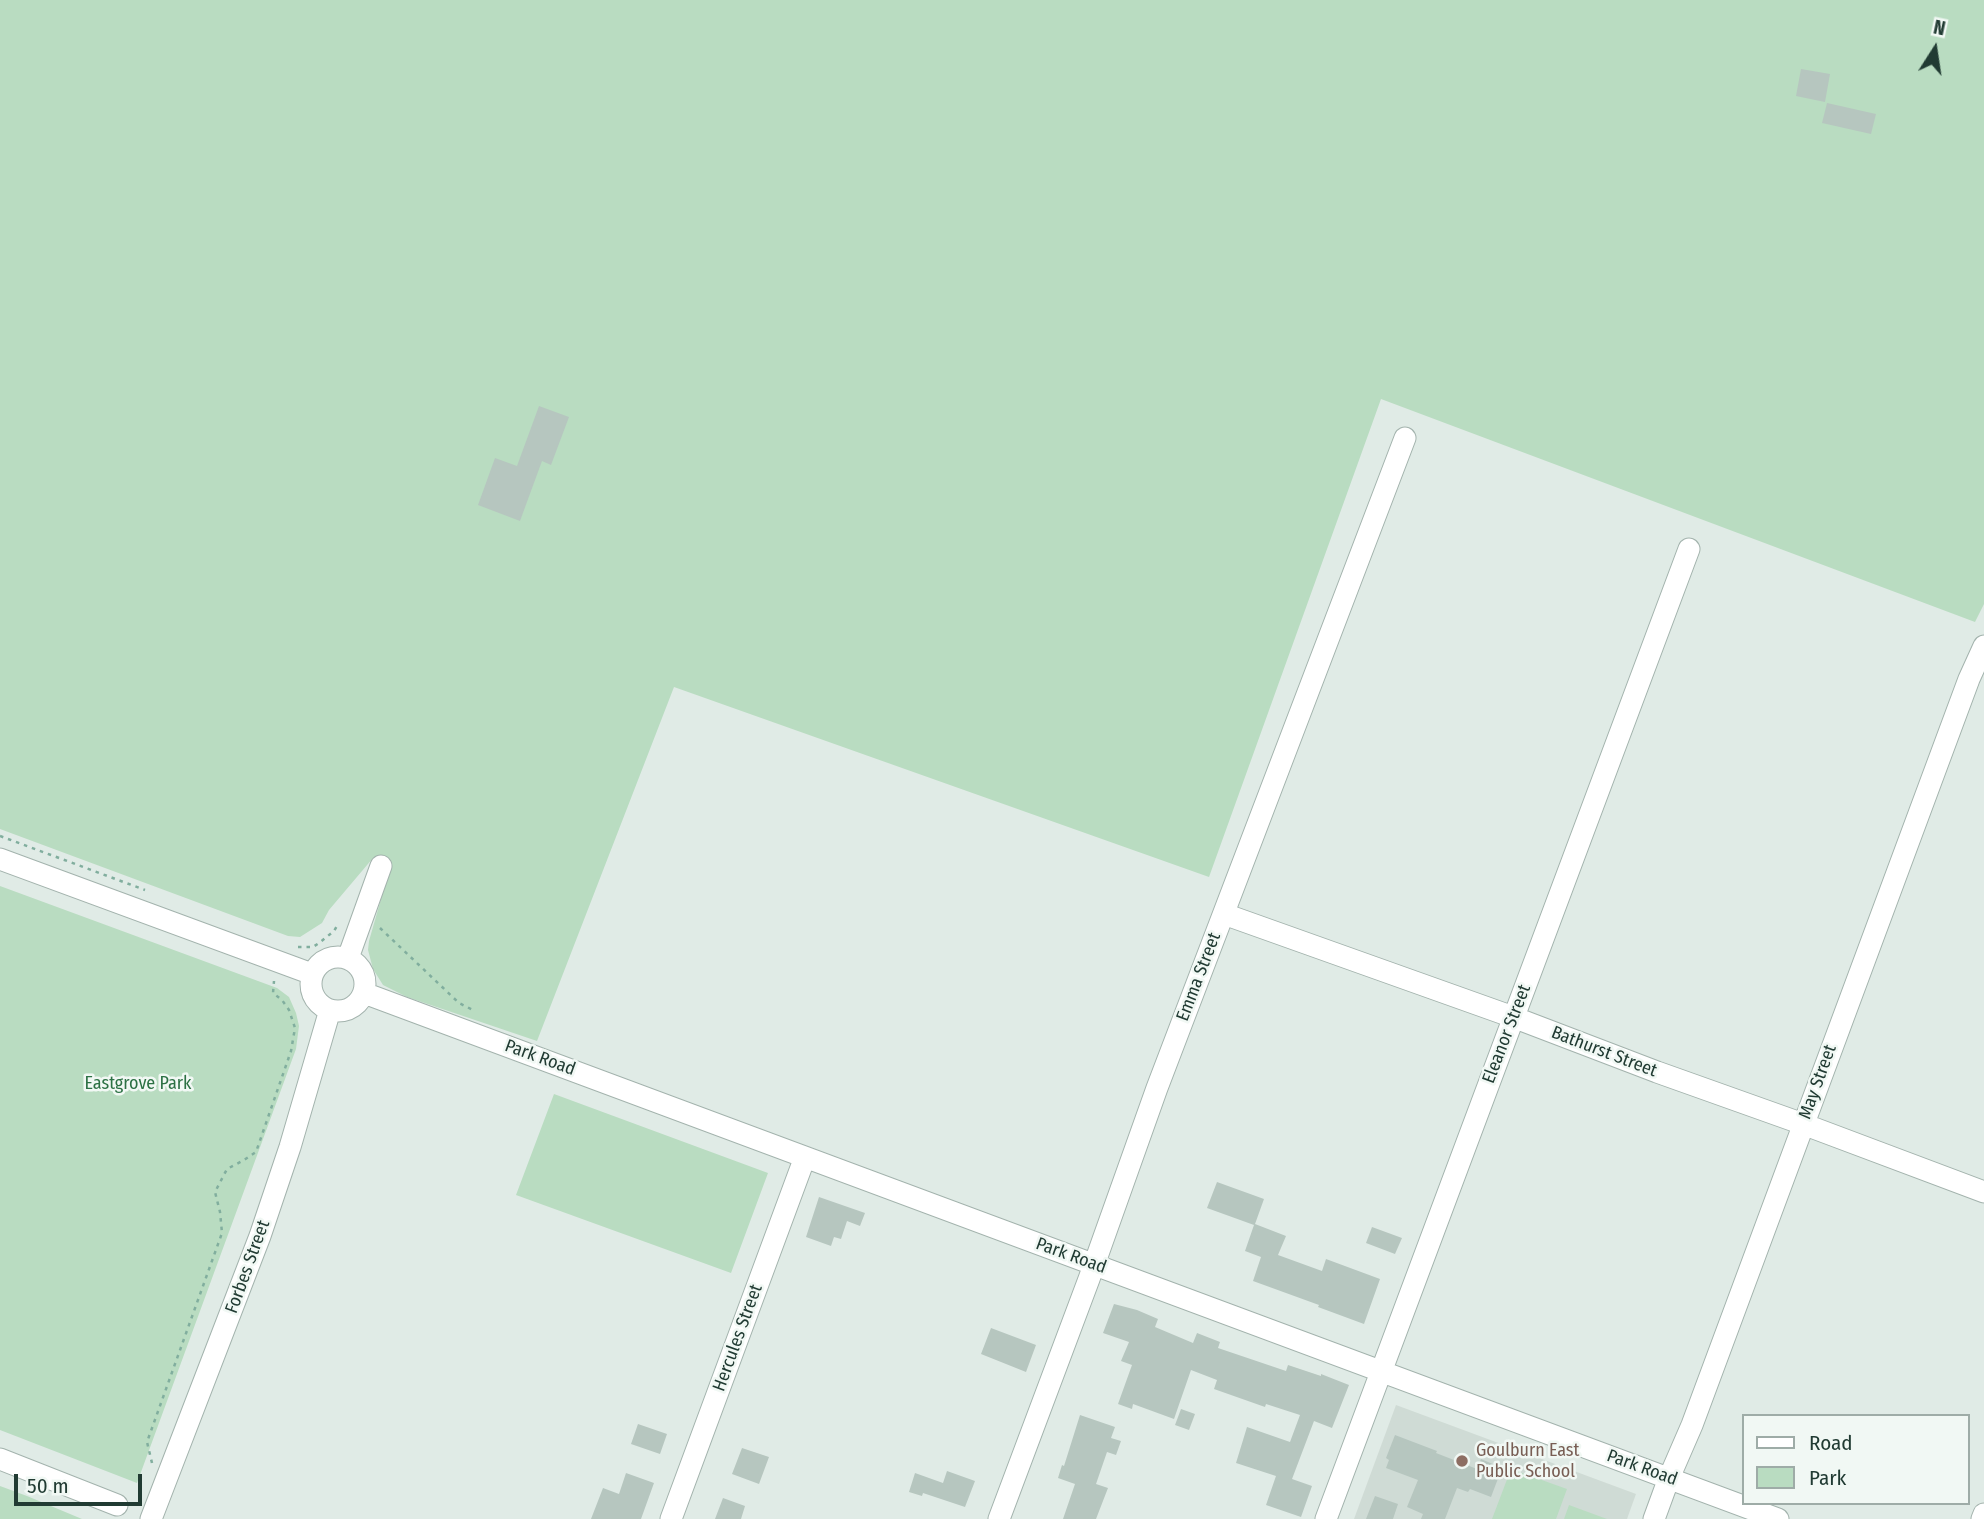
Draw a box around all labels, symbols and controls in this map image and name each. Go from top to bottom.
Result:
north arrow [1900,14,1970,84]
text: N [1932,16,1947,40]
street label: Emma Street [1172,930,1226,1024]
street label: Eleanor Street [1478,981,1536,1087]
street label: Bathurst Street [1548,1022,1660,1082]
street label: Park Road [502,1035,578,1081]
street label: May Street [1795,1042,1841,1122]
park label: Eastgrove Park [85,1073,191,1095]
street label: Forbes Street [221,1217,275,1317]
street label: Park Road [1033,1233,1109,1279]
street label: Hercules Street [709,1282,767,1394]
legend [1742,1414,1970,1505]
text: Road [1809,1430,1853,1456]
place label: Goulburn East Public School [1476,1440,1579,1482]
street label: Park Road [1604,1445,1680,1491]
marker: Goulburn East Public School [1454,1453,1470,1469]
scale bar [18,1460,145,1504]
text: Park [1809,1465,1846,1491]
text: 50 m [27,1473,69,1499]

